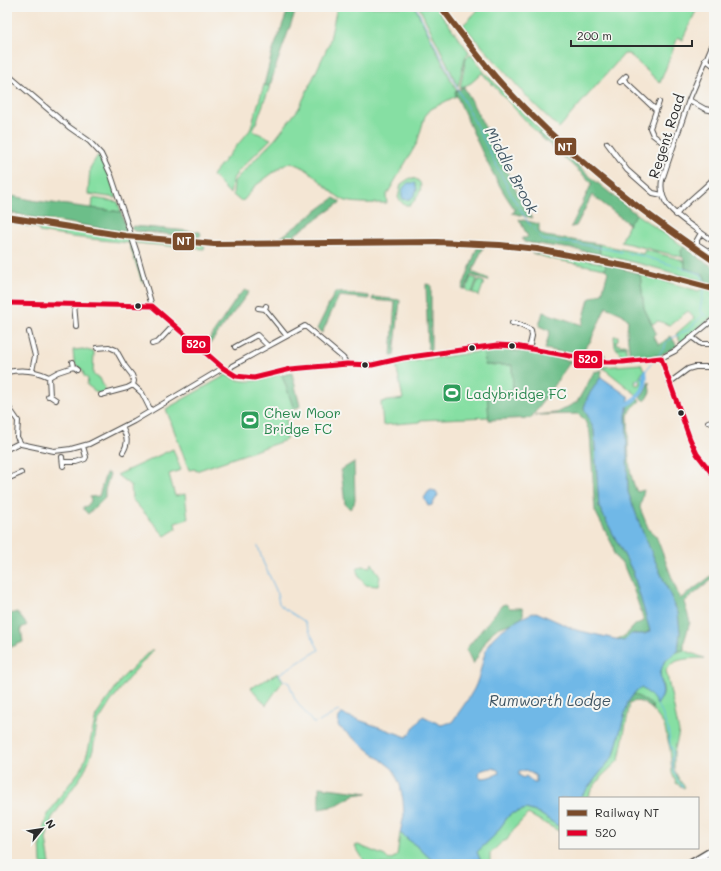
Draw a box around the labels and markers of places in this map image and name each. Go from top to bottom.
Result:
unlabelled marker [133,301,143,311]
unlabelled marker [507,341,517,351]
unlabelled marker [467,343,477,353]
unlabelled marker [360,360,370,370]
sports icon: Ladybridge FC [441,382,463,404]
place label: Ladybridge FC [466,384,566,403]
place label: Chew Moor Bridge FC [264,403,341,438]
unlabelled marker [676,408,686,418]
sports icon: Chew Moor Bridge FC [239,409,261,431]

